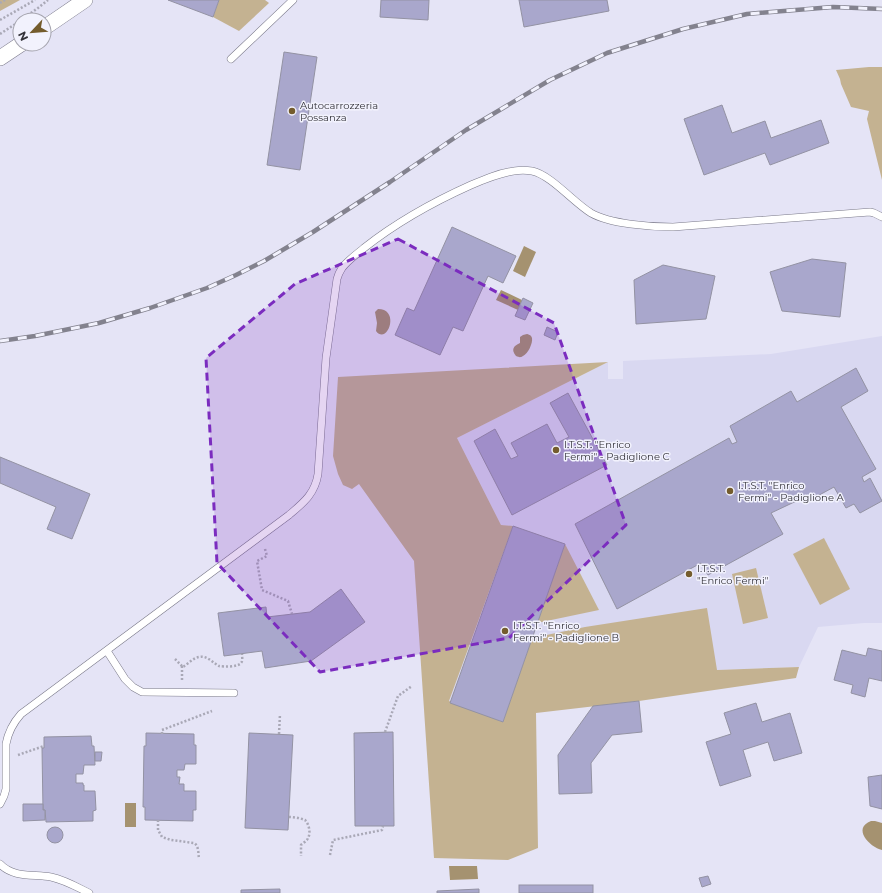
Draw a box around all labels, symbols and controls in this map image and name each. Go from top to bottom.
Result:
north arrow [12,12,52,52]
text: N [15,29,31,43]
place label: Autocarrozzeria Possanza [300,99,378,124]
marker: Autocarrozzeria Possanza [287,106,297,116]
place label: I.T.S.T. "Enrico Fermi" - Padiglione C [564,438,670,463]
marker: I.T.S.T. "Enrico Fermi" - Padiglione C [551,445,561,455]
place label: I.T.S.T. "Enrico Fermi" - Padiglione A [738,479,845,504]
marker: I.T.S.T. "Enrico Fermi" - Padiglione A [725,486,735,496]
place label: I.T.S.T. "Enrico Fermi" [697,562,769,587]
marker: I.T.S.T. "Enrico Fermi" [684,569,694,579]
place label: I.T.S.T. "Enrico Fermi" - Padiglione B [513,619,619,644]
marker: I.T.S.T. "Enrico Fermi" - Padiglione B [500,626,510,636]

